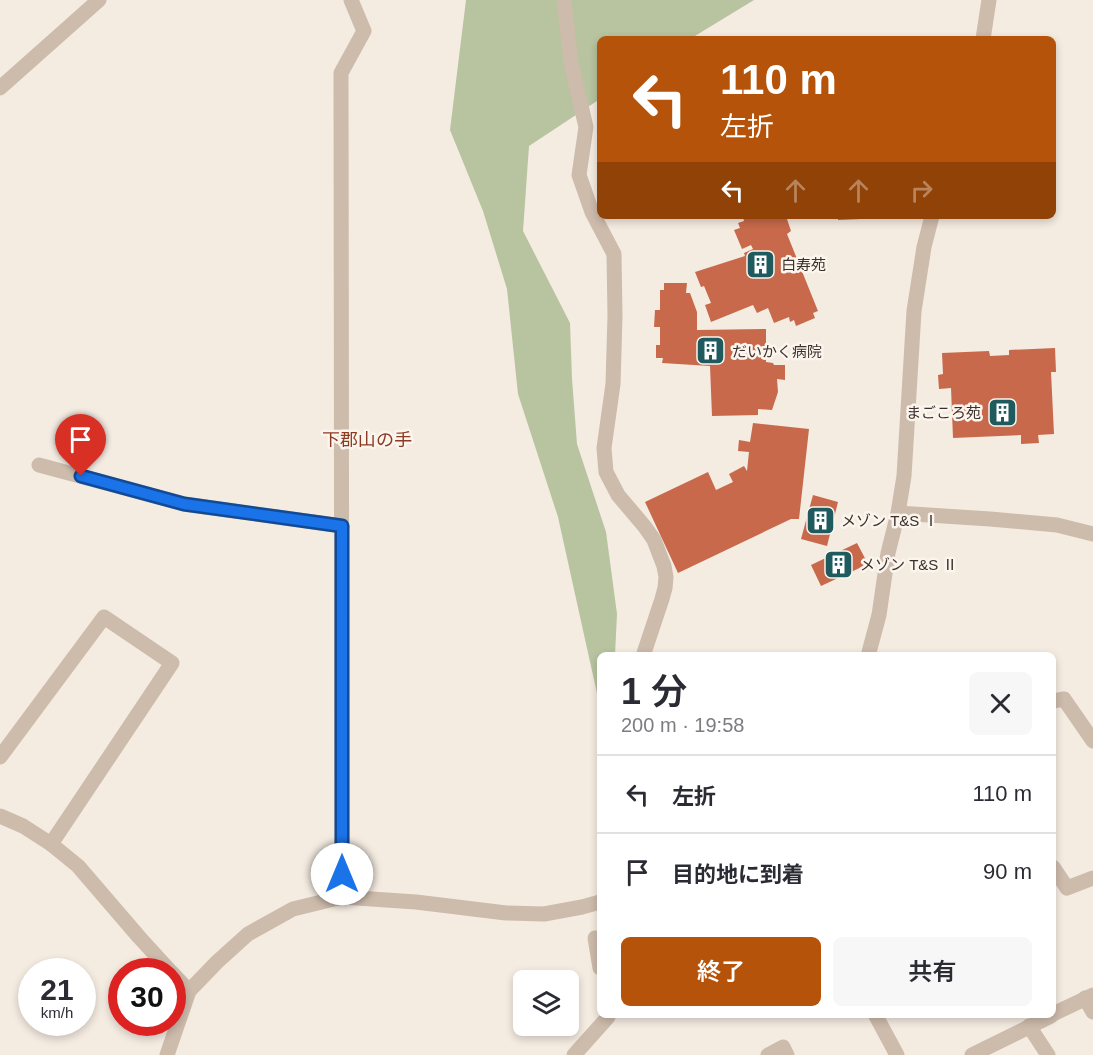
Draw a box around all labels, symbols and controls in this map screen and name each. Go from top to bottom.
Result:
text: 110 m [720,56,837,103]
icon: left [621,60,699,138]
text: 左折 [720,112,774,142]
icon: left [716,174,749,207]
icon: ahead [779,174,812,207]
icon: ahead [842,174,875,207]
icon: right [905,174,938,207]
building icon: 白寿苑 [744,248,776,280]
place label: 白寿苑 [781,256,826,273]
building icon: だいかく病院 [695,335,727,367]
place label: だいかく病院 [732,343,822,360]
building icon: まごころ苑 [986,396,1018,428]
place label: まごころ苑 [906,404,981,421]
pin [55,414,106,476]
icon: arrive [64,423,97,456]
district label: 下郡山の手 [322,430,412,450]
building icon: メゾン T&S Ⅰ [804,504,836,536]
place label: メゾン T&S Ⅰ [841,512,939,529]
building icon: メゾン T&S Ⅱ [823,548,855,580]
place label: メゾン T&S Ⅱ [860,556,958,573]
text: 1 分 [621,671,687,712]
button: close [969,672,1032,735]
text: 200 m · 19:58 [621,714,744,736]
icon: left [621,778,654,811]
text: 110 m [972,781,1032,806]
text: 左折 [672,784,716,809]
position arrow [310,842,374,906]
icon: arrive [621,856,654,889]
text: 90 m [983,859,1032,884]
text: 目的地に到着 [672,862,804,887]
button: 終了 [621,937,821,1006]
button: 共有 [833,937,1032,1006]
speed limit sign: 30 [108,958,186,1036]
map controls [513,970,579,1036]
button: layers [513,970,579,1036]
text: 21 [40,973,74,1006]
text: km/h [41,1004,73,1021]

